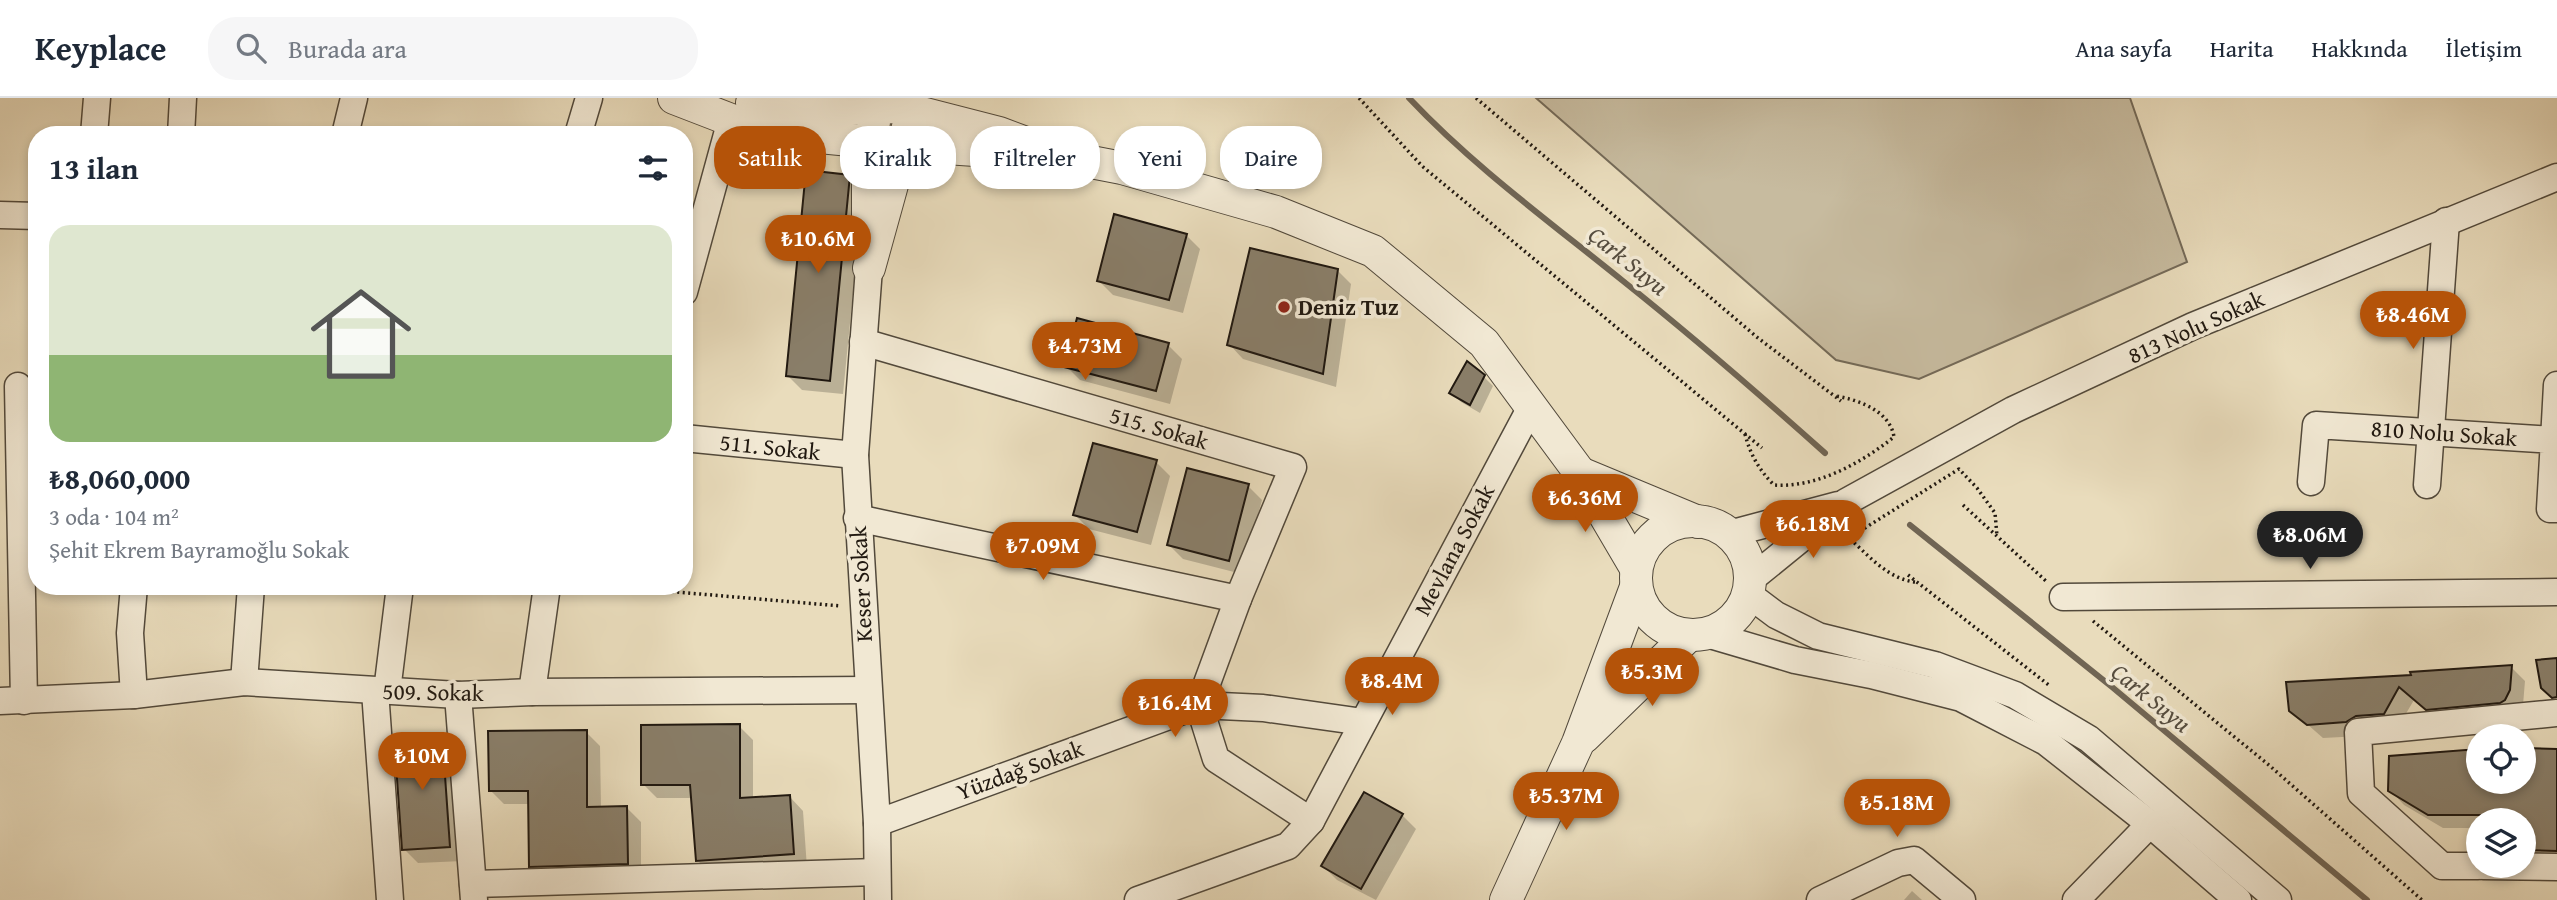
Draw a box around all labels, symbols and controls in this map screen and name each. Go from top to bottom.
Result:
search box [208,17,698,80]
text: Keyplace [35,24,166,72]
icon: search [232,29,270,67]
text: Burada ara [288,29,407,68]
text: Ana sayfa [2075,31,2172,66]
text: Harita [2210,31,2274,66]
text: Hakkında [2312,31,2408,66]
text: İletişim [2446,31,2522,66]
chip: Satılık [714,126,826,189]
chip: Kiralık [840,126,956,189]
chip: Filtreler [970,126,1100,189]
chip: Yeni [1114,126,1206,189]
chip: Daire [1220,126,1322,189]
text: 13 ilan [49,146,138,190]
icon: filters [634,149,672,187]
pin: ₺10.6M [761,216,875,275]
water label: Çark Suyu [1581,217,1676,304]
text: ₺10.6M [781,221,855,254]
icon: home [298,271,424,397]
street label: 813 Nolu Sokak [2122,282,2270,371]
place label: Deniz Tuz [1298,290,1399,323]
pin: ₺8.46M [2356,292,2470,351]
text: ₺8.46M [2376,297,2450,330]
marker: Deniz Tuz [1276,299,1292,315]
pin: ₺4.73M [1028,322,1142,382]
text: ₺4.73M [1048,328,1122,361]
street label: 515. Sokak [1106,398,1213,457]
street label: 810 Nolu Sokak [2370,411,2518,454]
street label: 511. Sokak [718,425,822,468]
text: ₺8,060,000 [49,456,190,500]
pin: ₺6.36M [1528,474,1642,534]
street label: Mevlana Sokak [1405,478,1502,621]
text: ₺6.36M [1548,480,1622,513]
text: 3 oda · 104 m² [49,500,179,533]
pin: ₺6.18M [1756,500,1870,560]
text: ₺6.18M [1776,506,1850,539]
pin: ₺8.06M [2253,512,2367,571]
text: ₺8.06M [2273,517,2347,550]
pin: ₺7.09M [986,522,1100,582]
street label: Keser Sokak [841,525,880,643]
text: ₺7.09M [1006,528,1080,561]
text: Şehit Ekrem Bayramoğlu Sokak [49,533,349,566]
pin: ₺5.3M [1603,648,1701,708]
text: ₺5.3M [1621,654,1683,687]
water label: Çark Suyu [2104,654,2199,741]
pin: ₺8.4M [1343,658,1441,717]
text: ₺8.4M [1361,663,1423,696]
street label: 509. Sokak [382,674,484,709]
pin: ₺16.4M [1118,680,1232,739]
text: ₺16.4M [1138,685,1212,718]
map controls [2466,724,2536,878]
button: locate [2466,724,2536,794]
street label: Yüzdağ Sokak [952,731,1088,808]
pin: ₺10M [381,732,463,792]
text: ₺10M [394,738,450,771]
pin: ₺5.37M [1509,772,1623,832]
text: ₺5.37M [1529,778,1603,811]
pin: ₺5.18M [1840,780,1954,839]
text: ₺5.18M [1860,785,1934,818]
button: layers [2466,808,2536,878]

